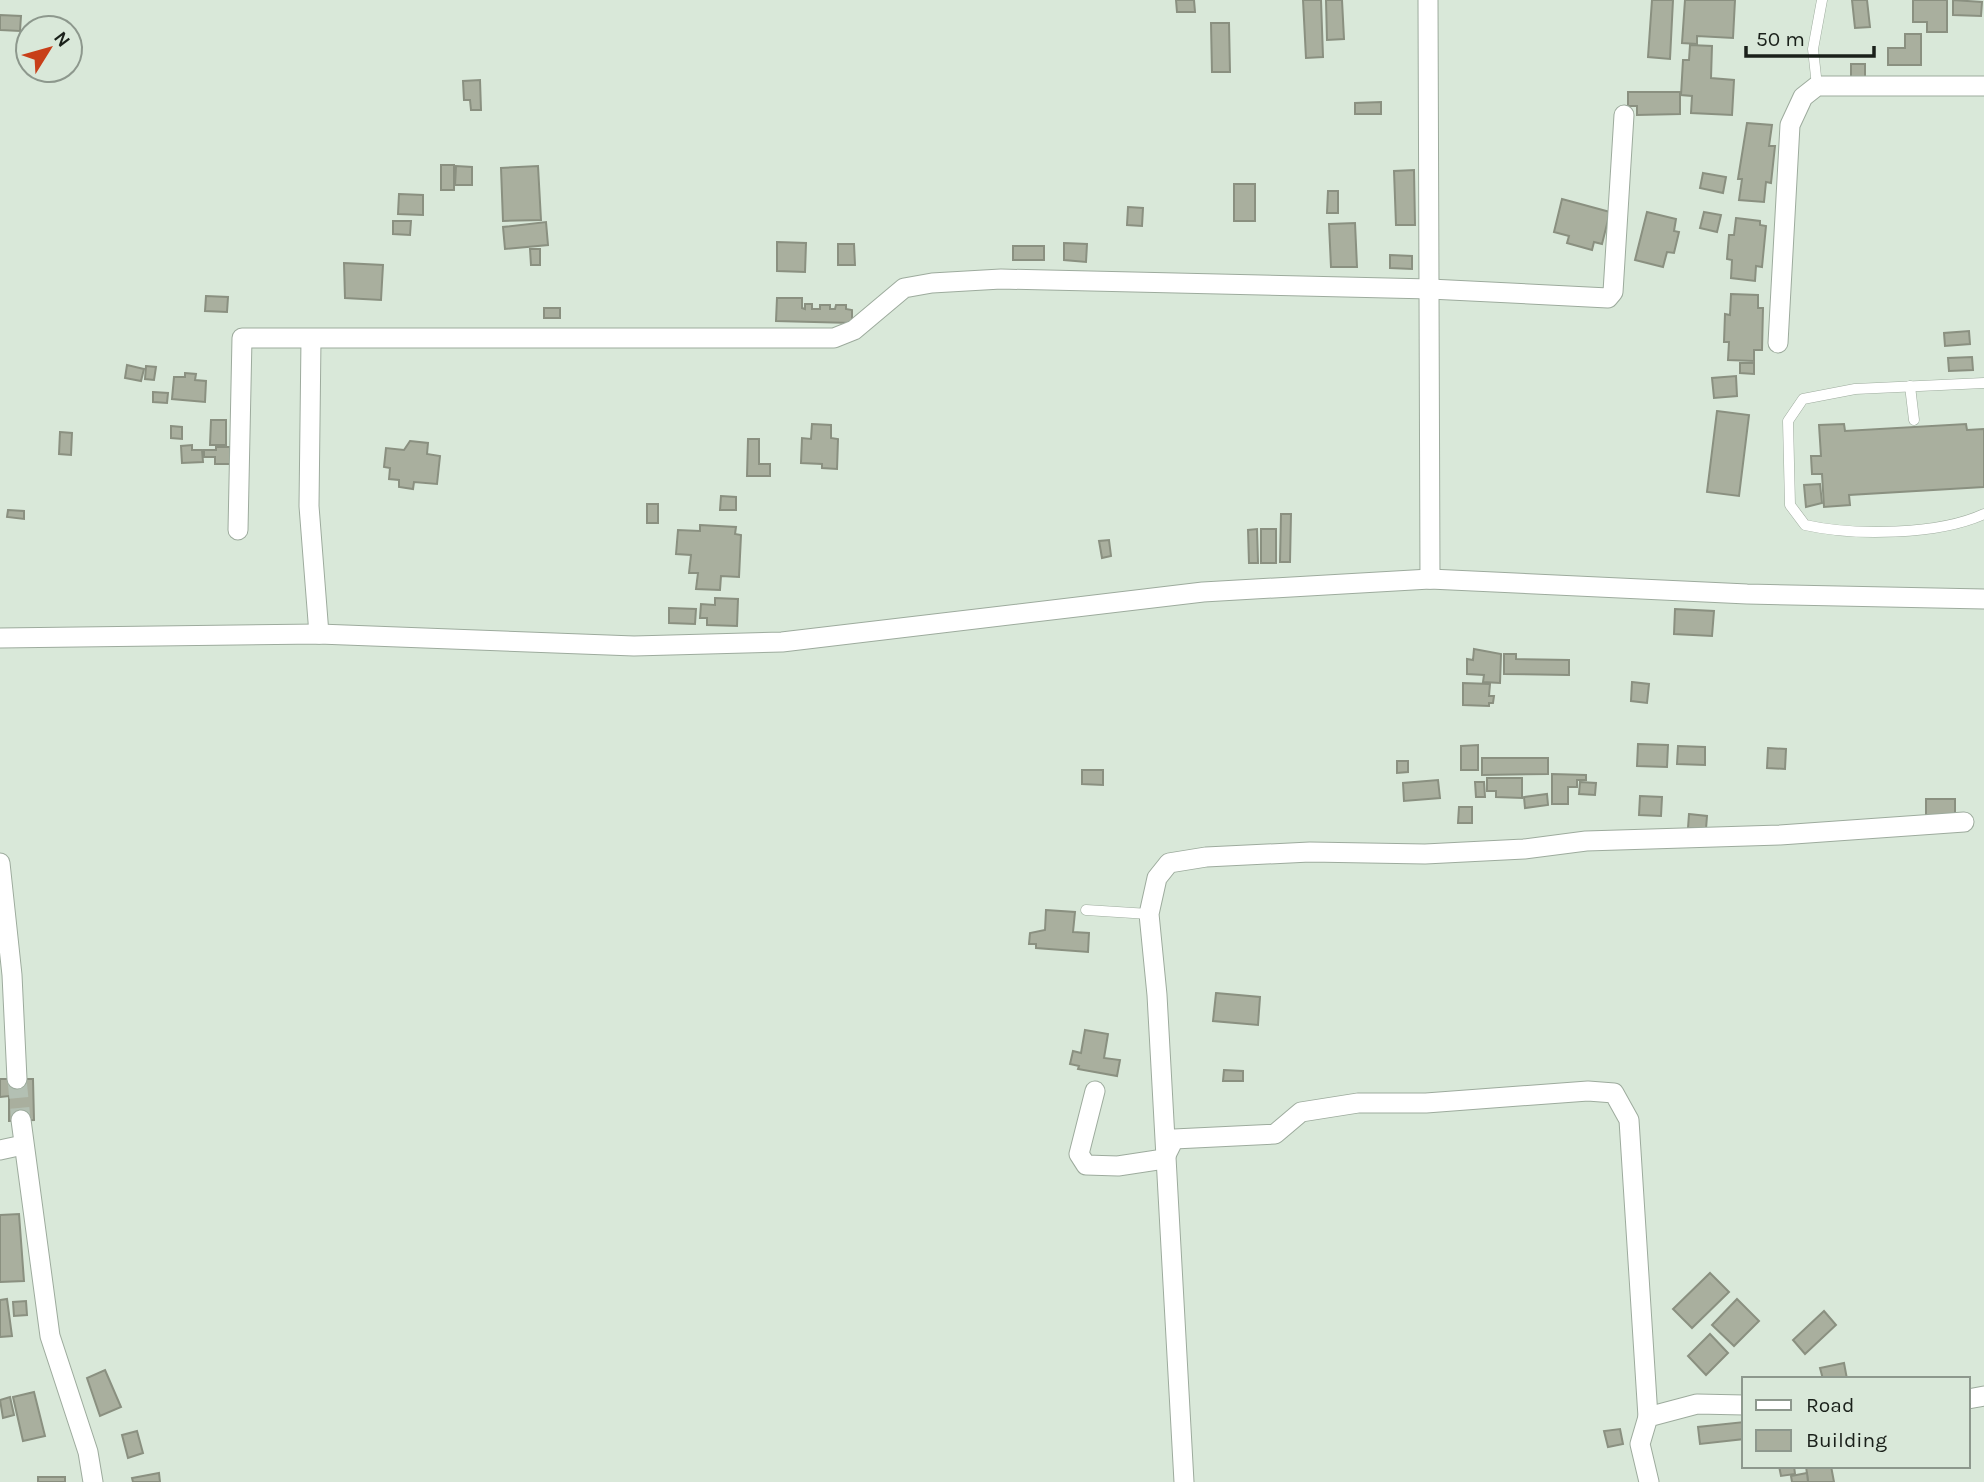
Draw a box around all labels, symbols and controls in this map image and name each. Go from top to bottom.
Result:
north arrow [14,14,84,84]
scale bar [1746,14,1874,58]
text: N [49,27,75,51]
text: 50 m [1756,27,1805,51]
legend [1742,1377,1970,1468]
text: Road [1806,1393,1854,1417]
text: Building [1806,1428,1887,1452]

